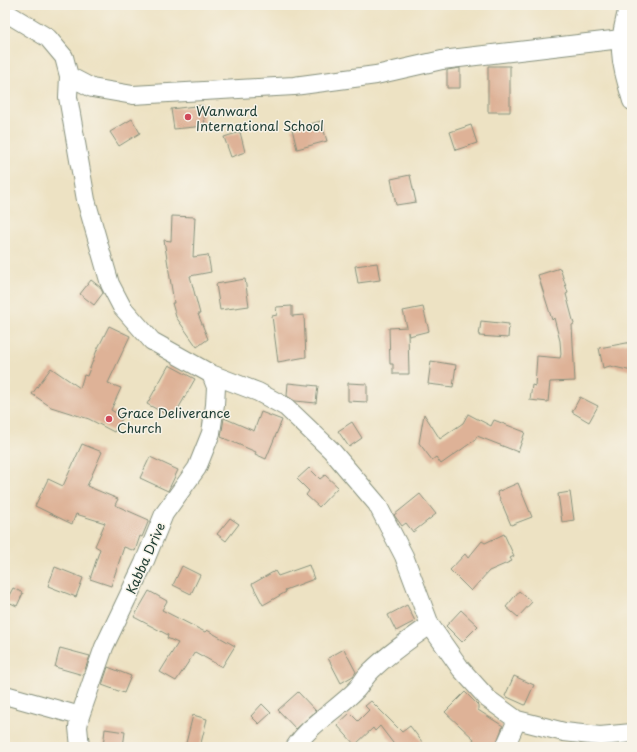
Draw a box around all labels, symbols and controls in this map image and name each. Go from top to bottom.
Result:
place label: Wanward International School [196,101,324,135]
marker: Wanward International School [183,112,193,122]
place label: Grace Deliverance Church [117,403,230,437]
marker: Grace Deliverance Church [104,414,114,424]
street label: Kabba Drive [121,519,169,597]

